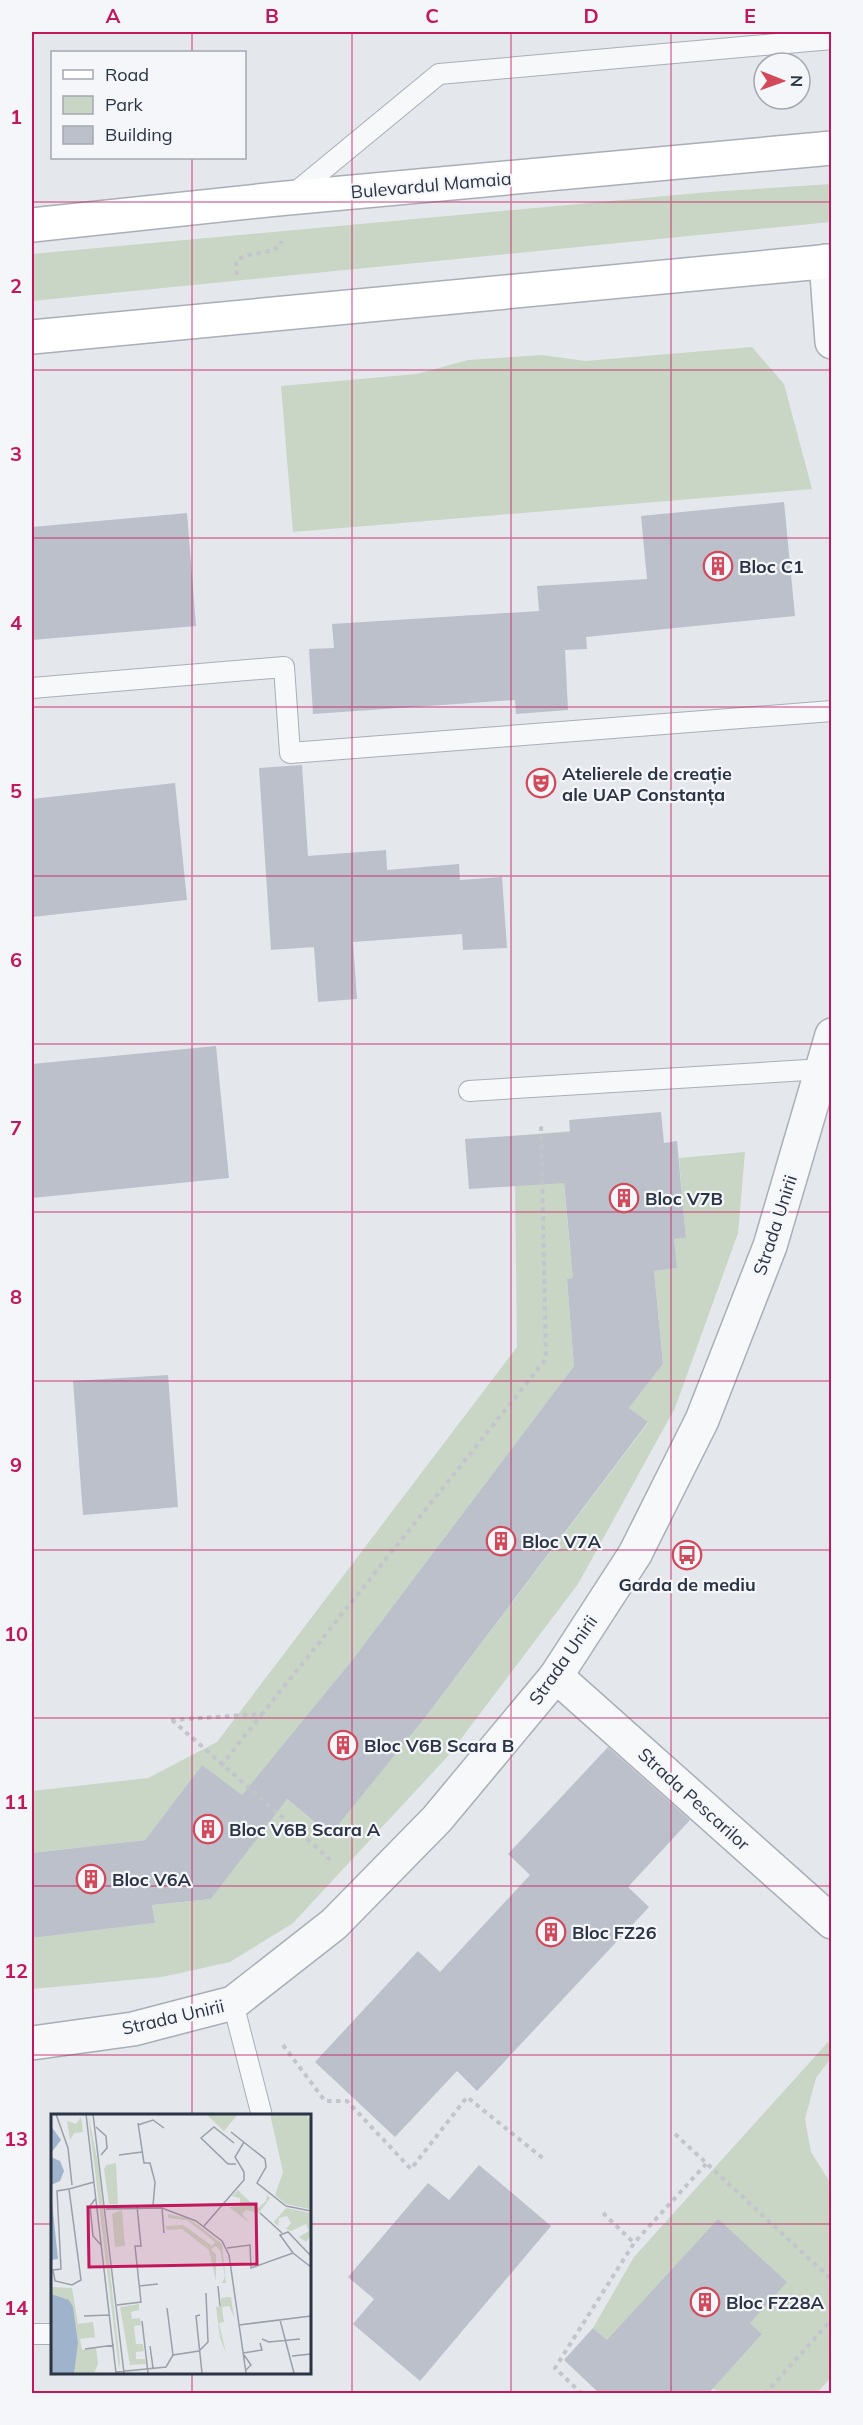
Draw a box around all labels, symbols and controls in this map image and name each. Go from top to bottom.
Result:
text: A [106,3,121,28]
text: B [265,3,279,28]
text: C [425,3,439,28]
text: D [583,3,599,28]
text: E [744,3,756,28]
legend [51,51,246,159]
north arrow [752,51,812,111]
text: Road [105,63,149,86]
text: N [787,75,807,87]
text: Park [105,93,144,116]
text: 1 [10,104,22,129]
text: Building [105,123,173,146]
street label: Bulevardul Mamaia [350,167,512,203]
text: 2 [10,273,22,298]
text: 3 [10,441,22,466]
building icon: Bloc C1 [702,550,734,582]
place label: Bloc C1 [739,555,804,578]
text: 4 [10,610,22,635]
place label: Atelierele de creație ale UAP Constanța [562,762,732,806]
theatre icon: Atelierele de creație ale UAP Constanța [525,767,557,799]
text: 5 [10,778,22,803]
text: 6 [10,947,22,972]
text: 7 [10,1115,22,1140]
street label: Strada Unirii [748,1172,802,1278]
building icon: Bloc V7B [608,1182,640,1214]
place label: Bloc V7B [645,1187,723,1210]
text: 8 [10,1284,22,1309]
text: 9 [10,1452,22,1477]
building icon: Bloc V7A [485,1525,517,1557]
place label: Bloc V7A [522,1530,602,1553]
bus stop icon: Garda de mediu [671,1539,703,1571]
place label: Garda de mediu [618,1573,756,1596]
street label: Strada Unirii [524,1611,602,1709]
text: 10 [4,1621,28,1646]
building icon: Bloc V6B Scara B [327,1729,359,1761]
place label: Bloc V6B Scara B [364,1734,514,1757]
street label: Strada Pescarilor [633,1743,755,1856]
text: 11 [4,1789,28,1814]
building icon: Bloc V6B Scara A [192,1813,224,1845]
place label: Bloc V6B Scara A [229,1818,381,1841]
building icon: Bloc V6A [75,1863,107,1895]
place label: Bloc V6A [112,1868,192,1891]
building icon: Bloc FZ26 [535,1916,567,1948]
place label: Bloc FZ26 [572,1921,657,1944]
text: 12 [4,1958,28,1983]
street label: Strada Unirii [120,1994,226,2040]
inset map [51,2114,310,2374]
text: 13 [4,2126,28,2151]
building icon: Bloc FZ28A [689,2286,721,2318]
place label: Bloc FZ28A [726,2291,824,2314]
text: 14 [4,2295,28,2320]

